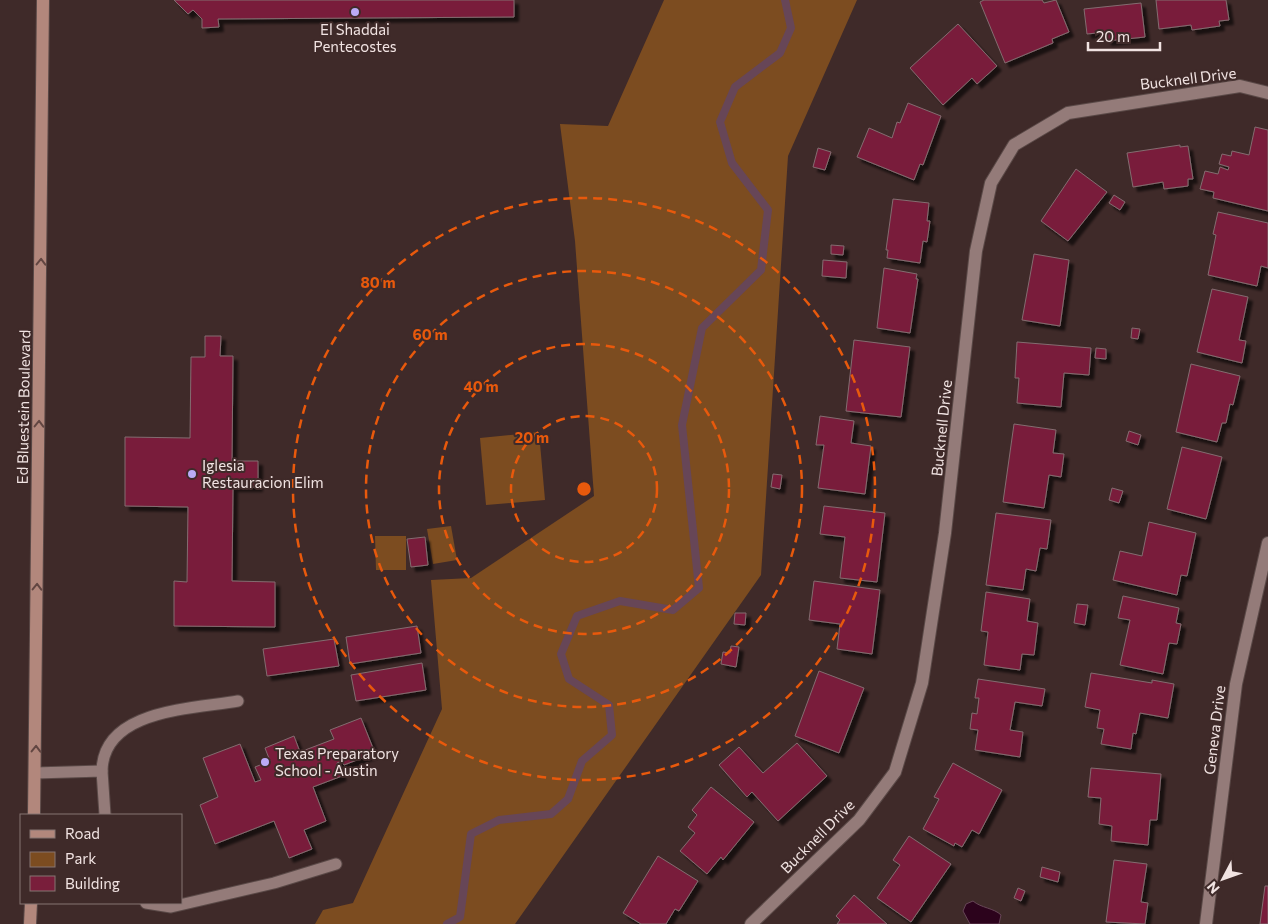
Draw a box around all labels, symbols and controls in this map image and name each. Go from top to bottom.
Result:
marker: El Shaddai Pentecostes [349,6,361,18]
place label: El Shaddai Pentecostes [313,20,397,55]
scale bar [1088,20,1160,52]
text: 20 m [1096,27,1130,45]
street label: Bucknell Drive [1139,63,1237,93]
one-way arrow [35,257,46,265]
text: 80 m [360,273,396,291]
text: 60 m [412,325,448,343]
street label: Ed Bluestein Boulevard [13,330,33,484]
text: 40 m [463,377,499,395]
street label: Bucknell Drive [927,379,955,477]
one-way arrow [34,420,44,428]
text: 20 m [515,428,549,446]
place label: Iglesia Restauracion Elim [202,456,324,491]
marker: Iglesia Restauracion Elim [186,468,198,480]
centre of rings [575,480,593,498]
one-way arrow [32,582,42,590]
street label: Geneva Drive [1200,684,1228,776]
place label: Texas Preparatory School - Austin [275,744,399,779]
one-way arrow [31,745,41,752]
marker: Texas Preparatory School - Austin [259,756,271,768]
street label: Bucknell Drive [776,795,858,877]
legend [20,814,182,904]
text: Road [65,824,100,842]
text: Park [65,849,96,867]
north arrow [1198,854,1248,904]
text: Building [65,874,120,892]
text: N [1203,878,1223,897]

